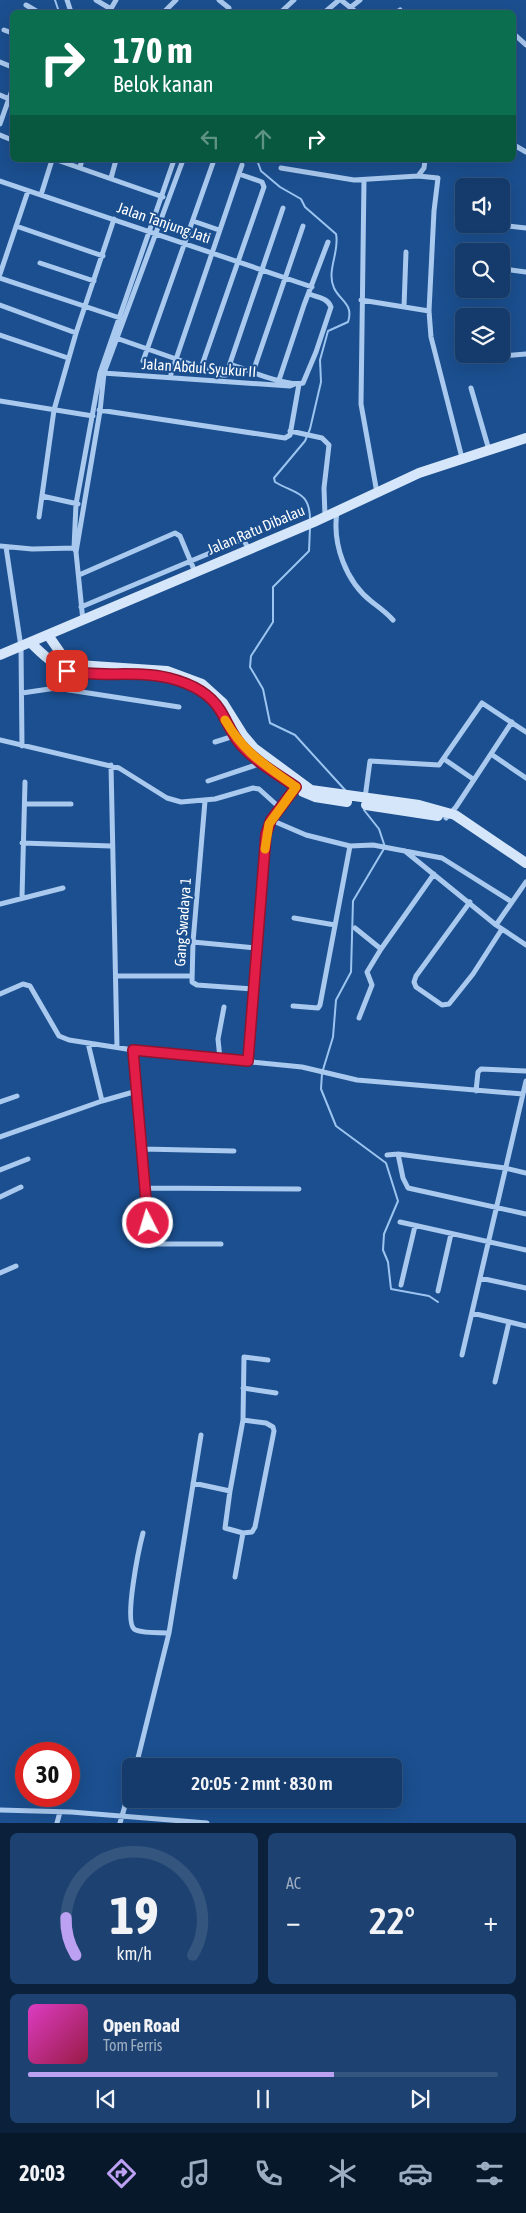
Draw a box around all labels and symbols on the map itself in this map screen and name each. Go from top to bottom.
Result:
street label: Jalan Tanjung Jati [115,199,213,246]
street label: Jalan Abdul Syukur II [141,355,257,380]
street label: Jalan Ratu Dibalau [204,501,307,558]
pin [46,650,88,692]
street label: Gang Swadaya 1 [171,877,194,967]
position arrow [121,1196,173,1248]
speed limit sign: 30 [15,1742,80,1807]

